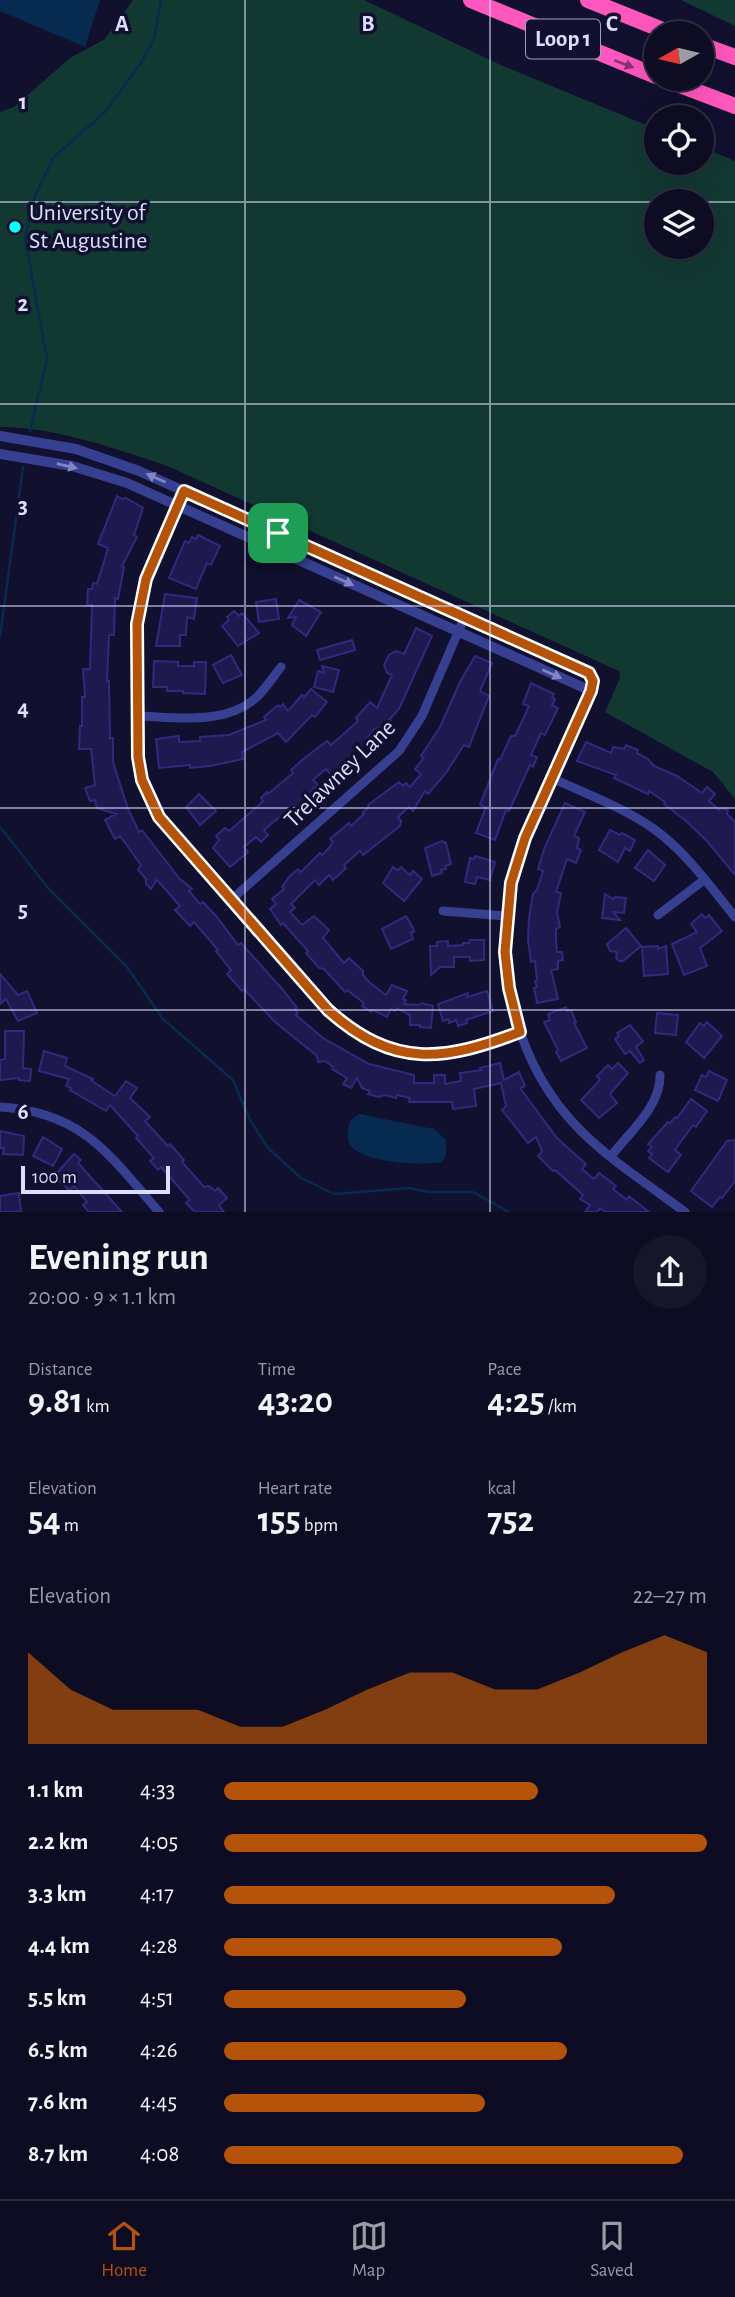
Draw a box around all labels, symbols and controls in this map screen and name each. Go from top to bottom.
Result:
text: A [115,13,129,36]
text: B [361,13,375,36]
text: C [606,13,618,36]
road number: Loop 1 [526,20,600,58]
north arrow [644,21,714,91]
map controls [644,21,714,259]
one-way arrow [614,58,635,69]
text: 1 [19,91,27,114]
button: locate [644,105,714,175]
button: layers [644,189,714,259]
place label: University of St Augustine [29,201,147,253]
marker: University of St Augustine [7,219,23,235]
text: 2 [18,293,29,316]
one-way arrow [56,460,78,471]
one-way arrow [145,472,166,483]
text: 3 [18,495,28,518]
pin [248,503,308,563]
icon: arrive [259,514,297,552]
one-way arrow [334,576,355,587]
one-way arrow [542,668,562,680]
text: 4 [17,697,29,720]
street label: Trelawney Lane [280,715,400,833]
text: 5 [18,899,28,922]
text: 6 [17,1101,29,1124]
scale bar [21,1163,170,1195]
text: 100 m [32,1168,77,1187]
button: share [633,1235,707,1309]
text: Evening run [28,1239,209,1277]
text: 20:00 · 9 × 1.1 km [28,1286,176,1309]
text: Distance [28,1360,92,1379]
text: Time [258,1360,296,1379]
text: Pace [487,1360,522,1379]
text: 9.81 [28,1384,83,1419]
text: 43:20 [258,1384,333,1419]
text: 4:25 [487,1384,545,1419]
text: km [83,1397,110,1416]
text: /km [545,1397,577,1416]
text: Elevation [28,1479,97,1498]
text: Heart rate [258,1479,332,1498]
text: kcal [487,1479,516,1498]
text: 54 [28,1503,61,1538]
text: 155 [258,1503,301,1538]
text: 752 [487,1503,534,1538]
text: m [61,1516,79,1535]
text: bpm [301,1516,338,1535]
text: Elevation [28,1585,111,1608]
text: 22–27 m [633,1585,707,1608]
text: 1.1 km [28,1779,83,1802]
text: 4:33 [140,1779,175,1802]
text: 2.2 km [28,1831,88,1854]
text: 4:05 [140,1831,178,1854]
text: 3.3 km [28,1883,87,1906]
text: 4:17 [140,1883,174,1906]
text: 4.4 km [28,1935,90,1958]
text: 4:28 [140,1935,178,1958]
text: 5.5 km [28,1987,87,2010]
text: 4:51 [140,1987,174,2010]
text: 6.5 km [28,2039,88,2062]
text: 4:26 [140,2039,178,2062]
text: 7.6 km [28,2091,88,2114]
text: 4:45 [140,2091,177,2114]
text: 8.7 km [28,2143,88,2166]
text: 4:08 [140,2143,179,2166]
tab: Home [101,2217,147,2282]
tab: Map [350,2217,388,2282]
tab: Saved [590,2217,634,2282]

